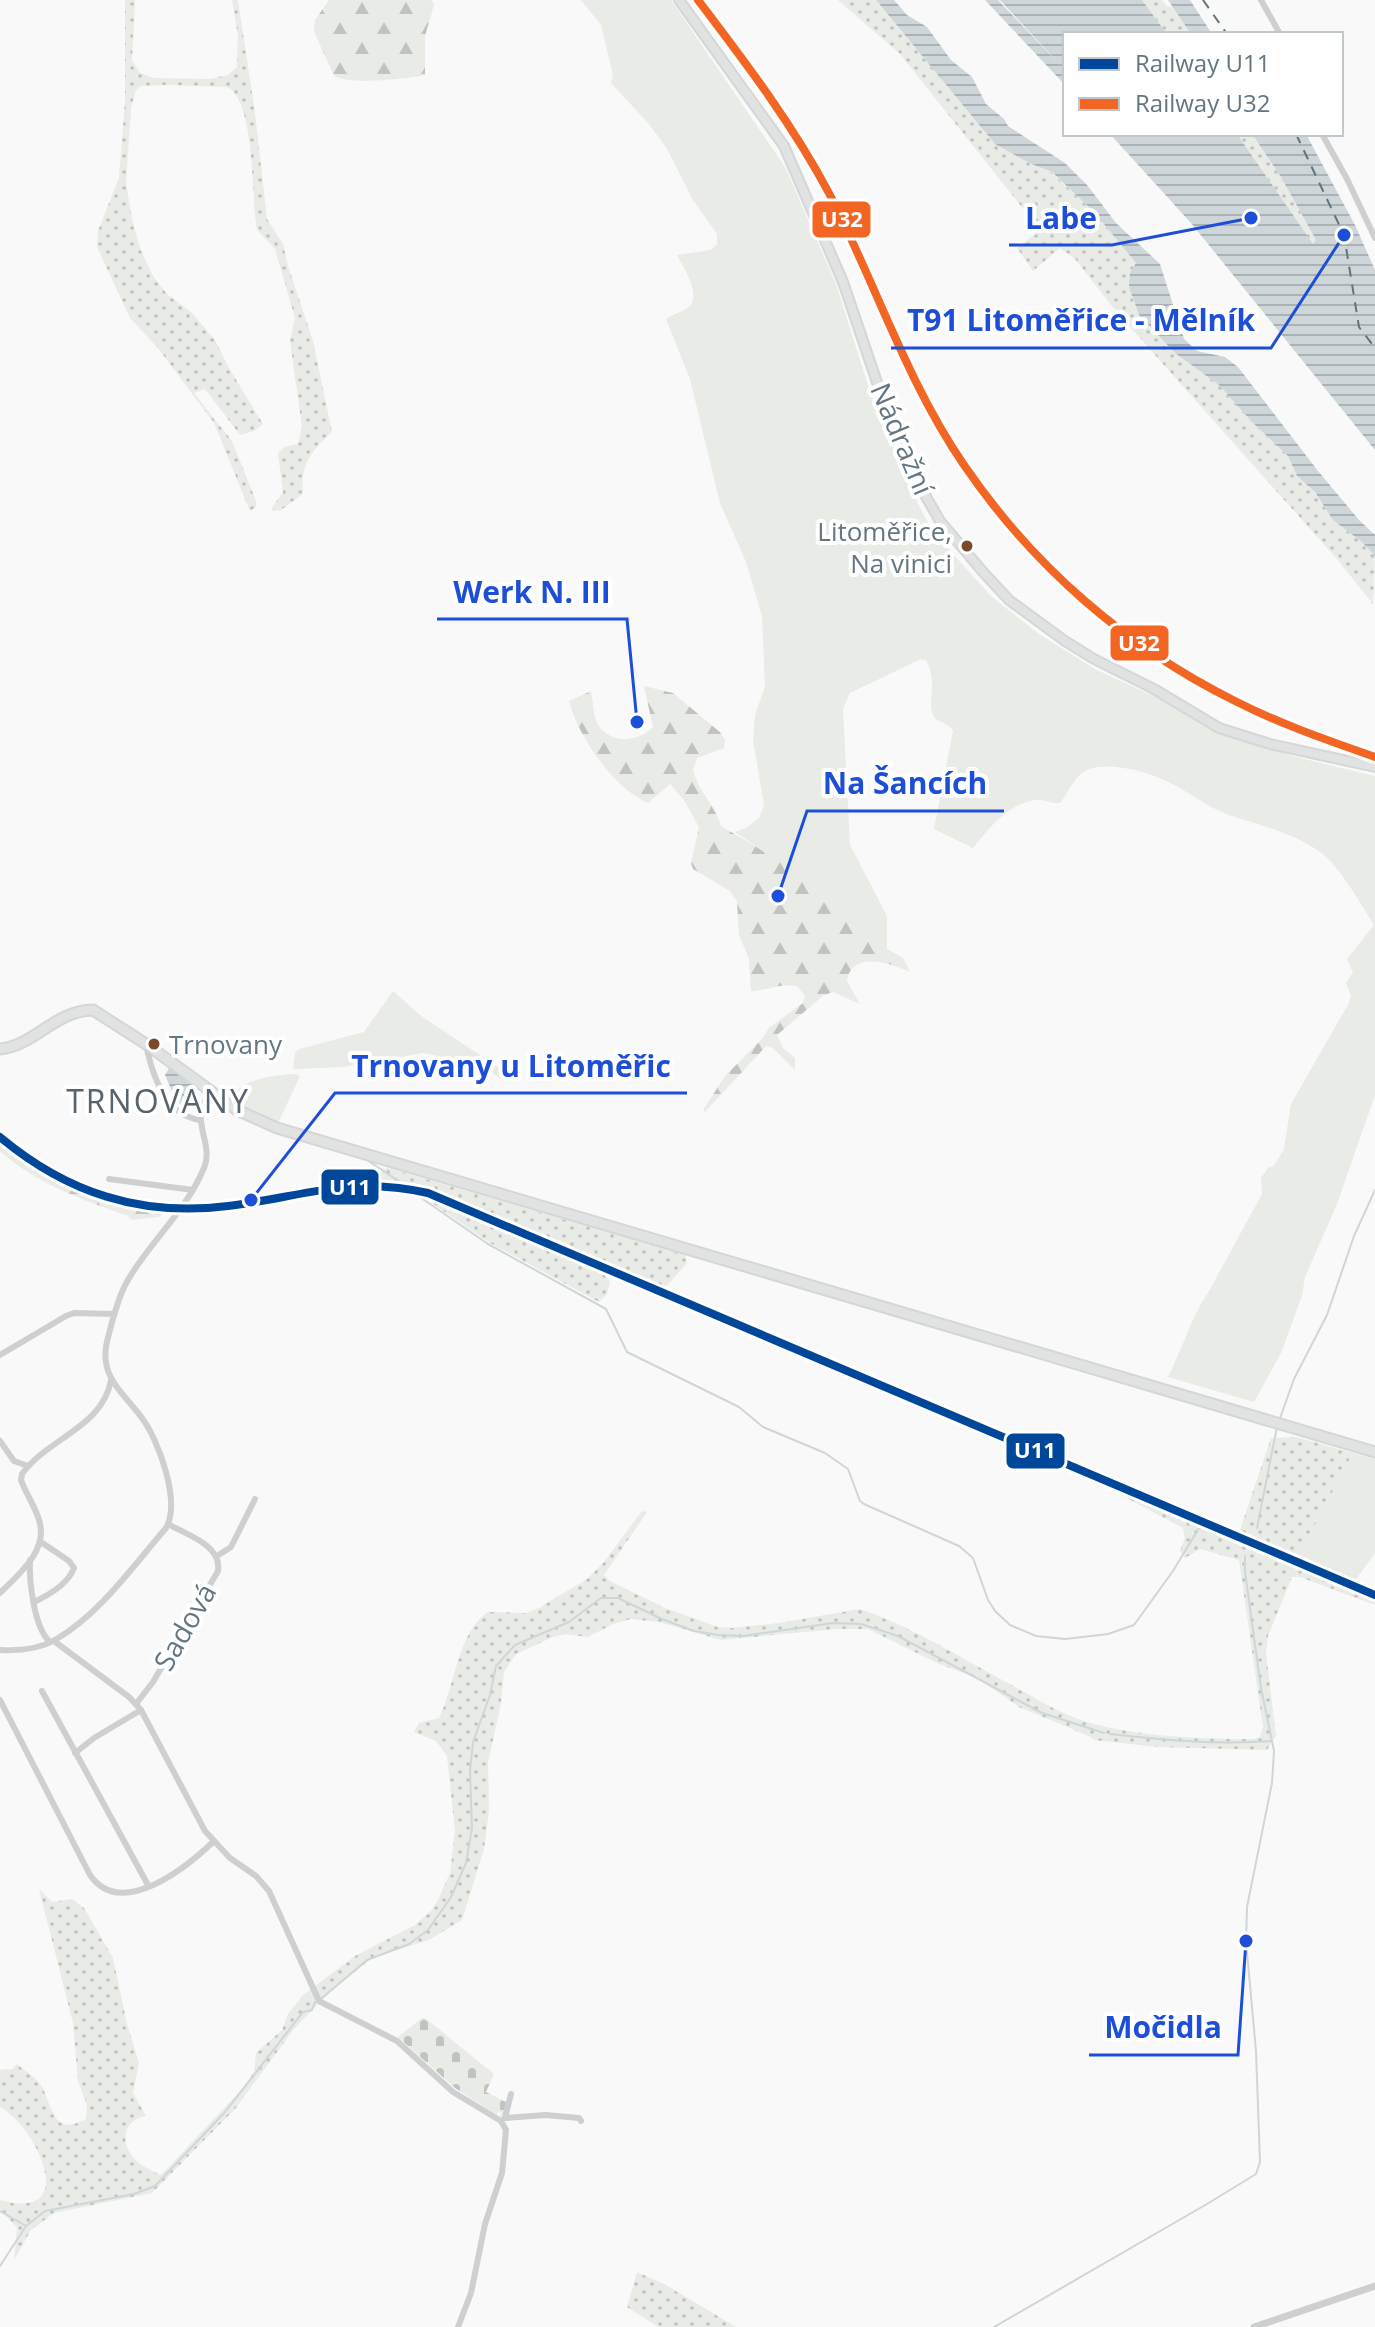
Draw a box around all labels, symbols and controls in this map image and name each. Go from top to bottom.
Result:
legend [1063,32,1343,136]
text: Railway U11 [1135,46,1270,79]
text: Railway U32 [1135,86,1270,119]
callout: Labe [1009,191,1112,245]
text: Labe [1025,197,1097,238]
line badge: U32 [811,200,872,239]
text: U32 [821,203,863,233]
callout: T91 Litoměřice - Mělník [891,294,1271,348]
text: T91 Litoměřice - Mělník [907,299,1255,340]
street label: Nádražní [862,377,944,501]
place label: Litoměřice, Na vinici [817,513,952,581]
marker: Litoměřice, Na vinici [959,538,975,554]
callout: Werk N. III [437,565,627,619]
text: Werk N. III [453,571,611,612]
line badge: U32 [1109,624,1170,662]
text: U32 [1118,627,1160,657]
callout: Na Šancích [807,757,1004,811]
text: Na Šancích [823,762,987,803]
place label: Trnovany [169,1026,283,1062]
marker: Trnovany [146,1036,162,1052]
callout: Trnovany u Litoměřic [335,1039,687,1093]
text: Trnovany u Litoměřic [351,1045,671,1086]
district label: TRNOVANY [66,1079,250,1122]
line badge: U11 [320,1168,380,1206]
text: U11 [329,1171,371,1201]
line badge: U11 [1005,1432,1066,1470]
text: U11 [1014,1434,1056,1464]
street label: Sadová [144,1576,224,1677]
callout: Močidla [1089,2001,1238,2055]
text: Močidla [1104,2006,1222,2047]

